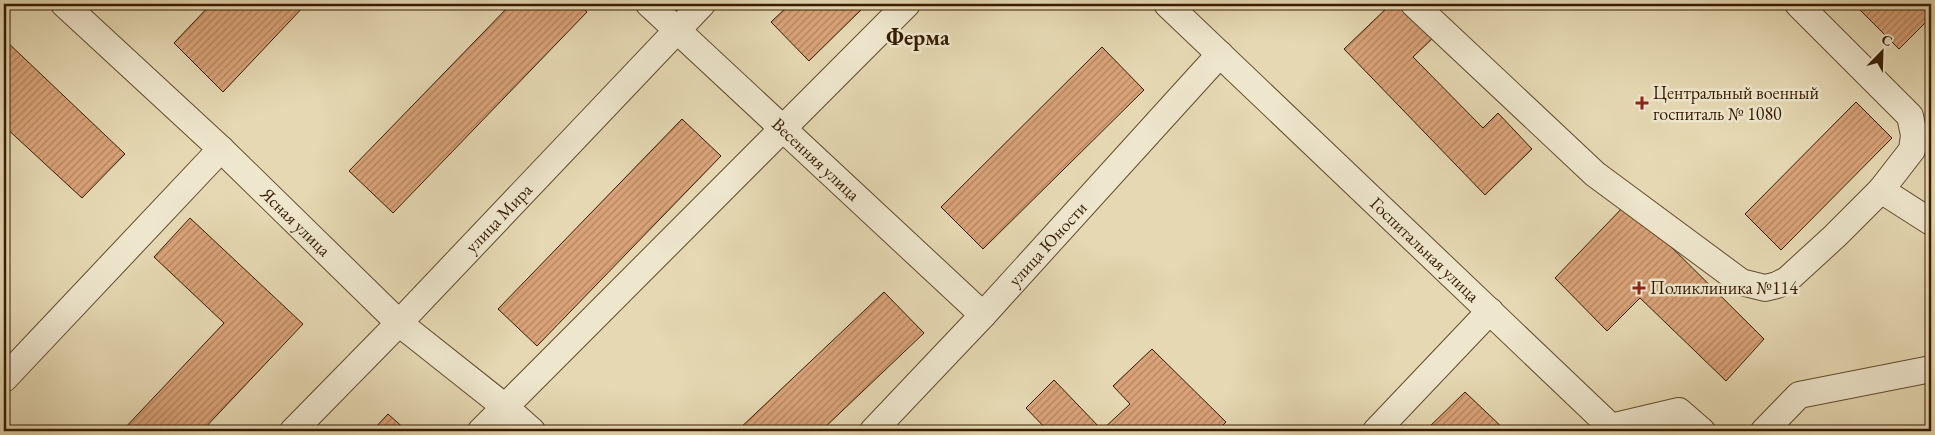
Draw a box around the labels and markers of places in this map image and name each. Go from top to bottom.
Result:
place label: Центральный военный госпиталь № 1080 [1653,81,1819,125]
marker: Центральный военный госпиталь № 1080 [1635,96,1649,110]
place label: Поликлиника №114 [1650,276,1798,299]
marker: Поликлиника №114 [1632,281,1646,295]

